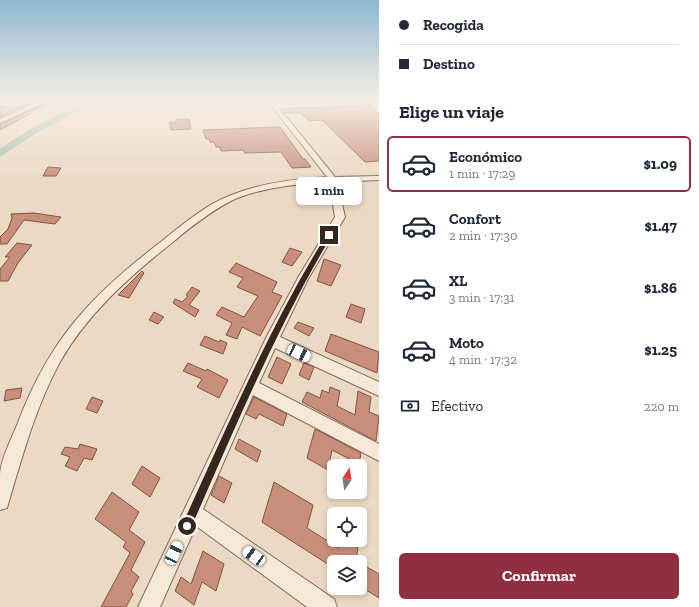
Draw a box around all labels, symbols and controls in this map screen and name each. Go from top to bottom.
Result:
text: Recogida [423,16,484,34]
text: Destino [423,55,475,73]
text: Elige un viaje [399,101,504,123]
icon: car [401,146,437,182]
text: Económico [449,148,522,166]
text: $1.09 [643,155,677,173]
text: 1 min · 17:29 [449,166,515,181]
callout: 1 min [296,177,362,205]
text: 1 min [314,183,344,198]
icon: car [401,208,437,244]
text: Confort [449,210,501,228]
text: $1.47 [644,217,677,235]
route end [320,226,338,244]
text: 2 min · 17:30 [449,228,517,243]
icon: car [401,270,437,306]
text: XL [449,272,467,290]
text: $1.86 [644,279,677,297]
text: 3 min · 17:31 [449,290,515,305]
icon: car [401,332,437,368]
text: Moto [449,334,484,352]
text: $1.25 [644,341,677,359]
car [286,342,312,364]
text: 4 min · 17:32 [449,352,517,367]
icon: cash [399,395,421,417]
text: Efectivo [431,397,483,415]
text: 220 m [644,399,679,414]
north arrow [327,459,367,499]
map controls [327,459,367,595]
button: locate [327,507,367,547]
route start [178,517,196,535]
car [163,540,185,566]
car [241,544,267,568]
button: Confirmar [399,553,679,599]
button: layers [327,555,367,595]

